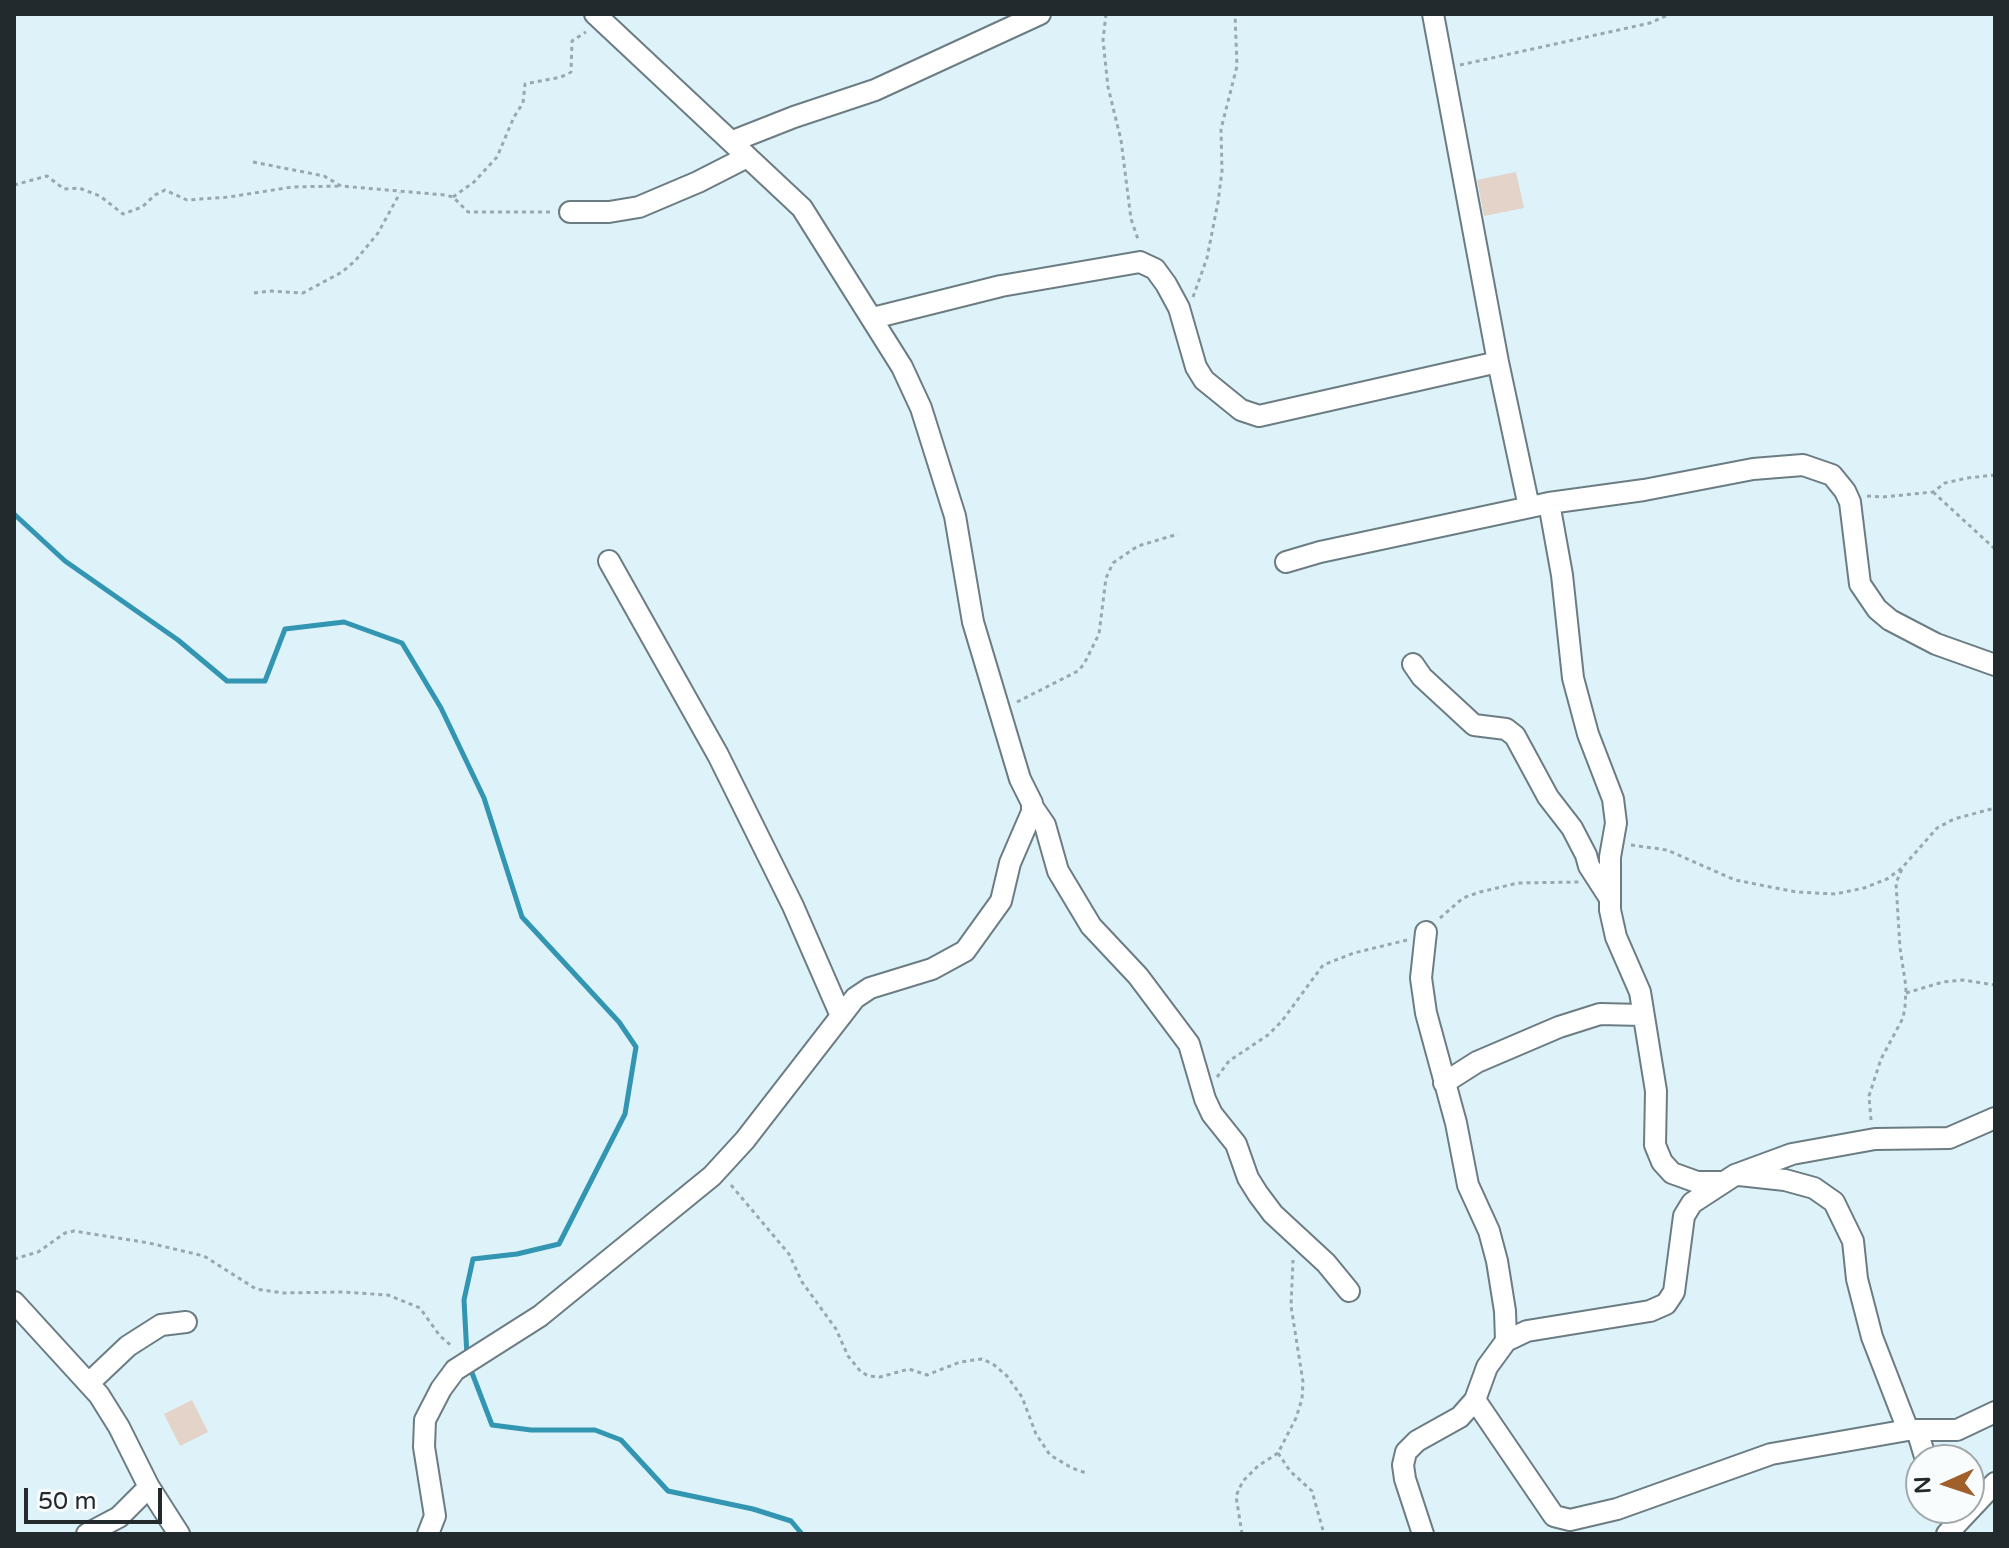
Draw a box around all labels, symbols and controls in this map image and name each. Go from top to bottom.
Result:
north arrow [1905,1444,1985,1524]
scale bar [28,1472,166,1522]
text: N [1910,1476,1936,1495]
text: 50 m [38,1487,96,1516]

